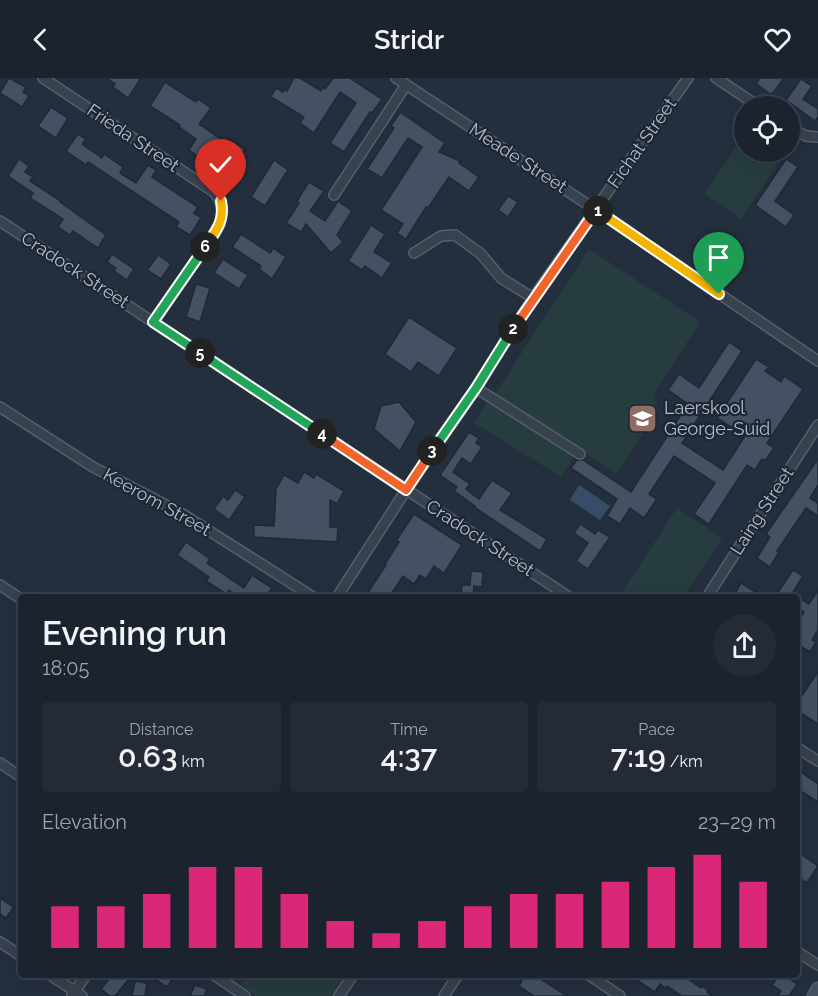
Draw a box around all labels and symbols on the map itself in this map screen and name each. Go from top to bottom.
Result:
street label: Fichat Street [603,94,680,192]
street label: Frieda Street [83,99,183,176]
street label: Meade Street [465,118,571,197]
pin [195,139,246,201]
pin: 1 [583,196,613,226]
street label: Cradock Street [17,227,133,312]
pin: 6 [190,232,220,262]
pin [693,232,744,294]
pin: 2 [498,314,528,344]
pin: 5 [185,338,215,368]
place label: Laerskool George-Suid [664,397,770,439]
school or university icon: Laerskool George-Suid [627,402,659,434]
pin: 4 [307,419,337,449]
pin: 3 [417,436,447,466]
street label: Keerom Street [100,463,215,540]
street label: Laing Street [725,463,798,559]
street label: Cradock Street [422,495,538,580]

